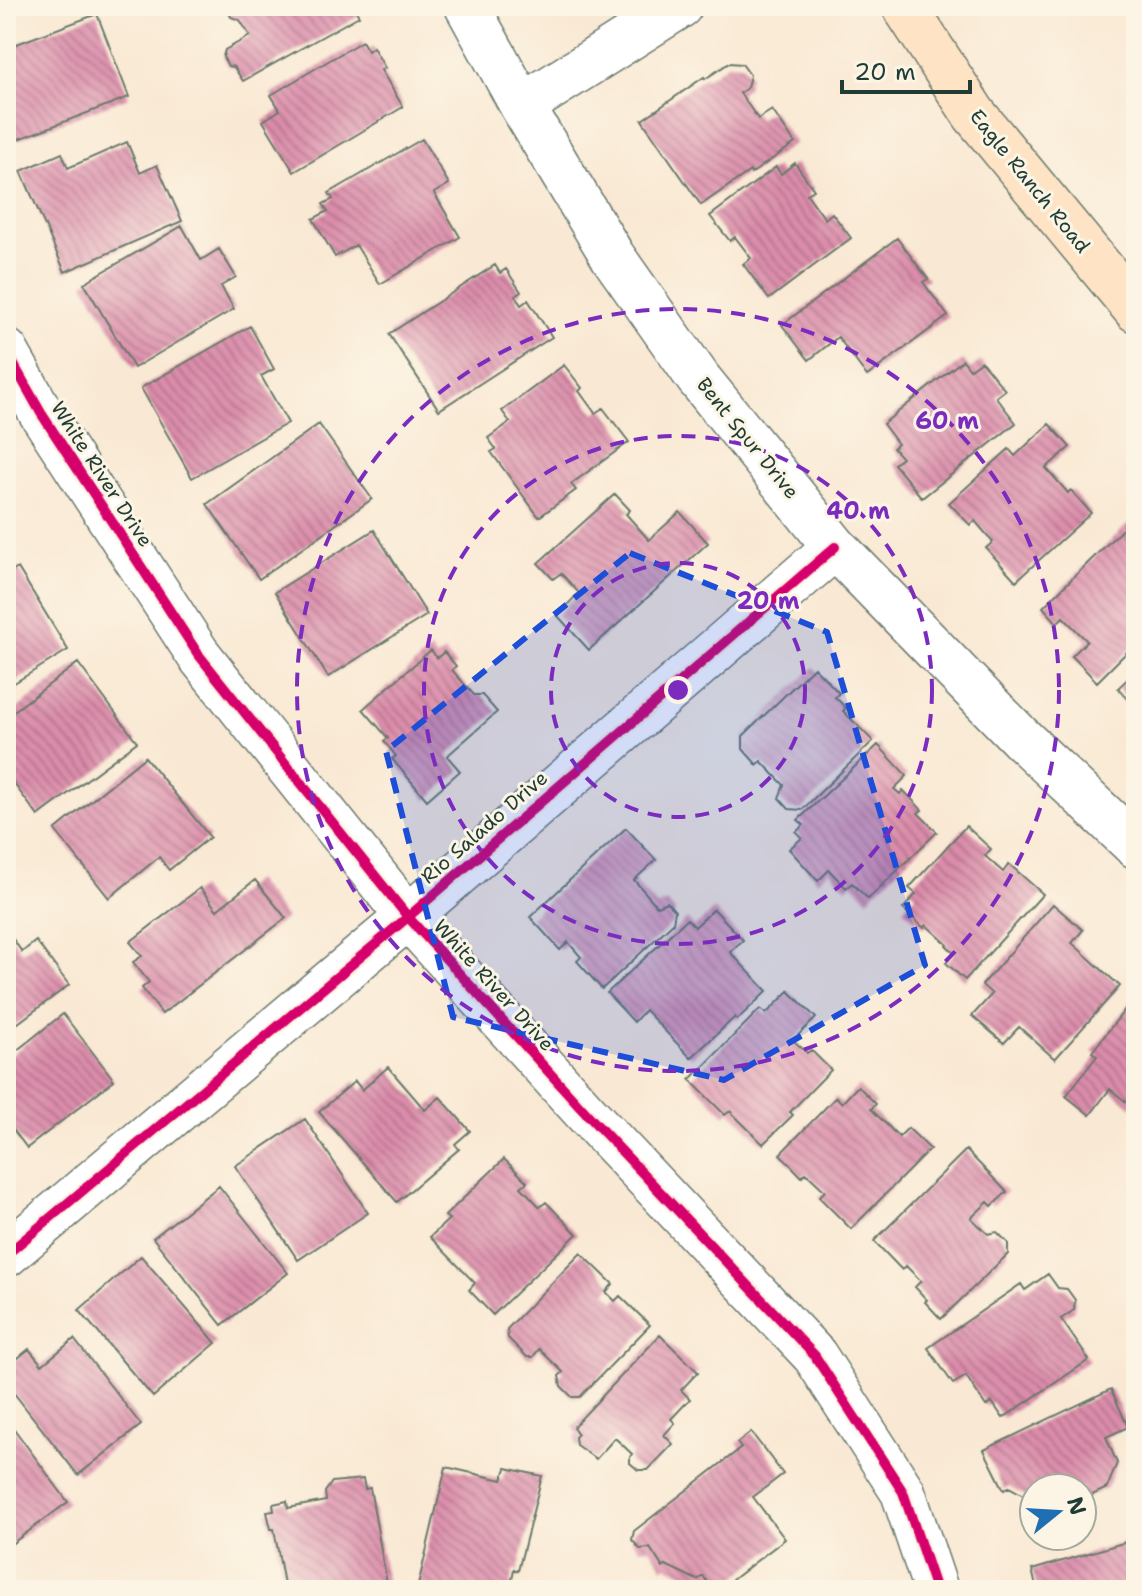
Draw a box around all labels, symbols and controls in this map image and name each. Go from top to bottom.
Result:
scale bar [842,44,970,94]
text: 20 m [854,56,916,88]
street label: Eagle Ranch Road [964,104,1096,258]
street label: Bent Spur Drive [691,372,805,504]
street label: White River Drive [45,396,159,552]
text: 60 m [915,405,979,437]
text: 40 m [826,495,890,527]
text: 20 m [736,585,800,617]
centre of rings [664,676,692,704]
street label: Rio Salado Drive [415,765,553,889]
street label: White River Drive [428,914,560,1056]
north arrow [1018,1472,1098,1552]
text: N [1060,1493,1093,1519]

